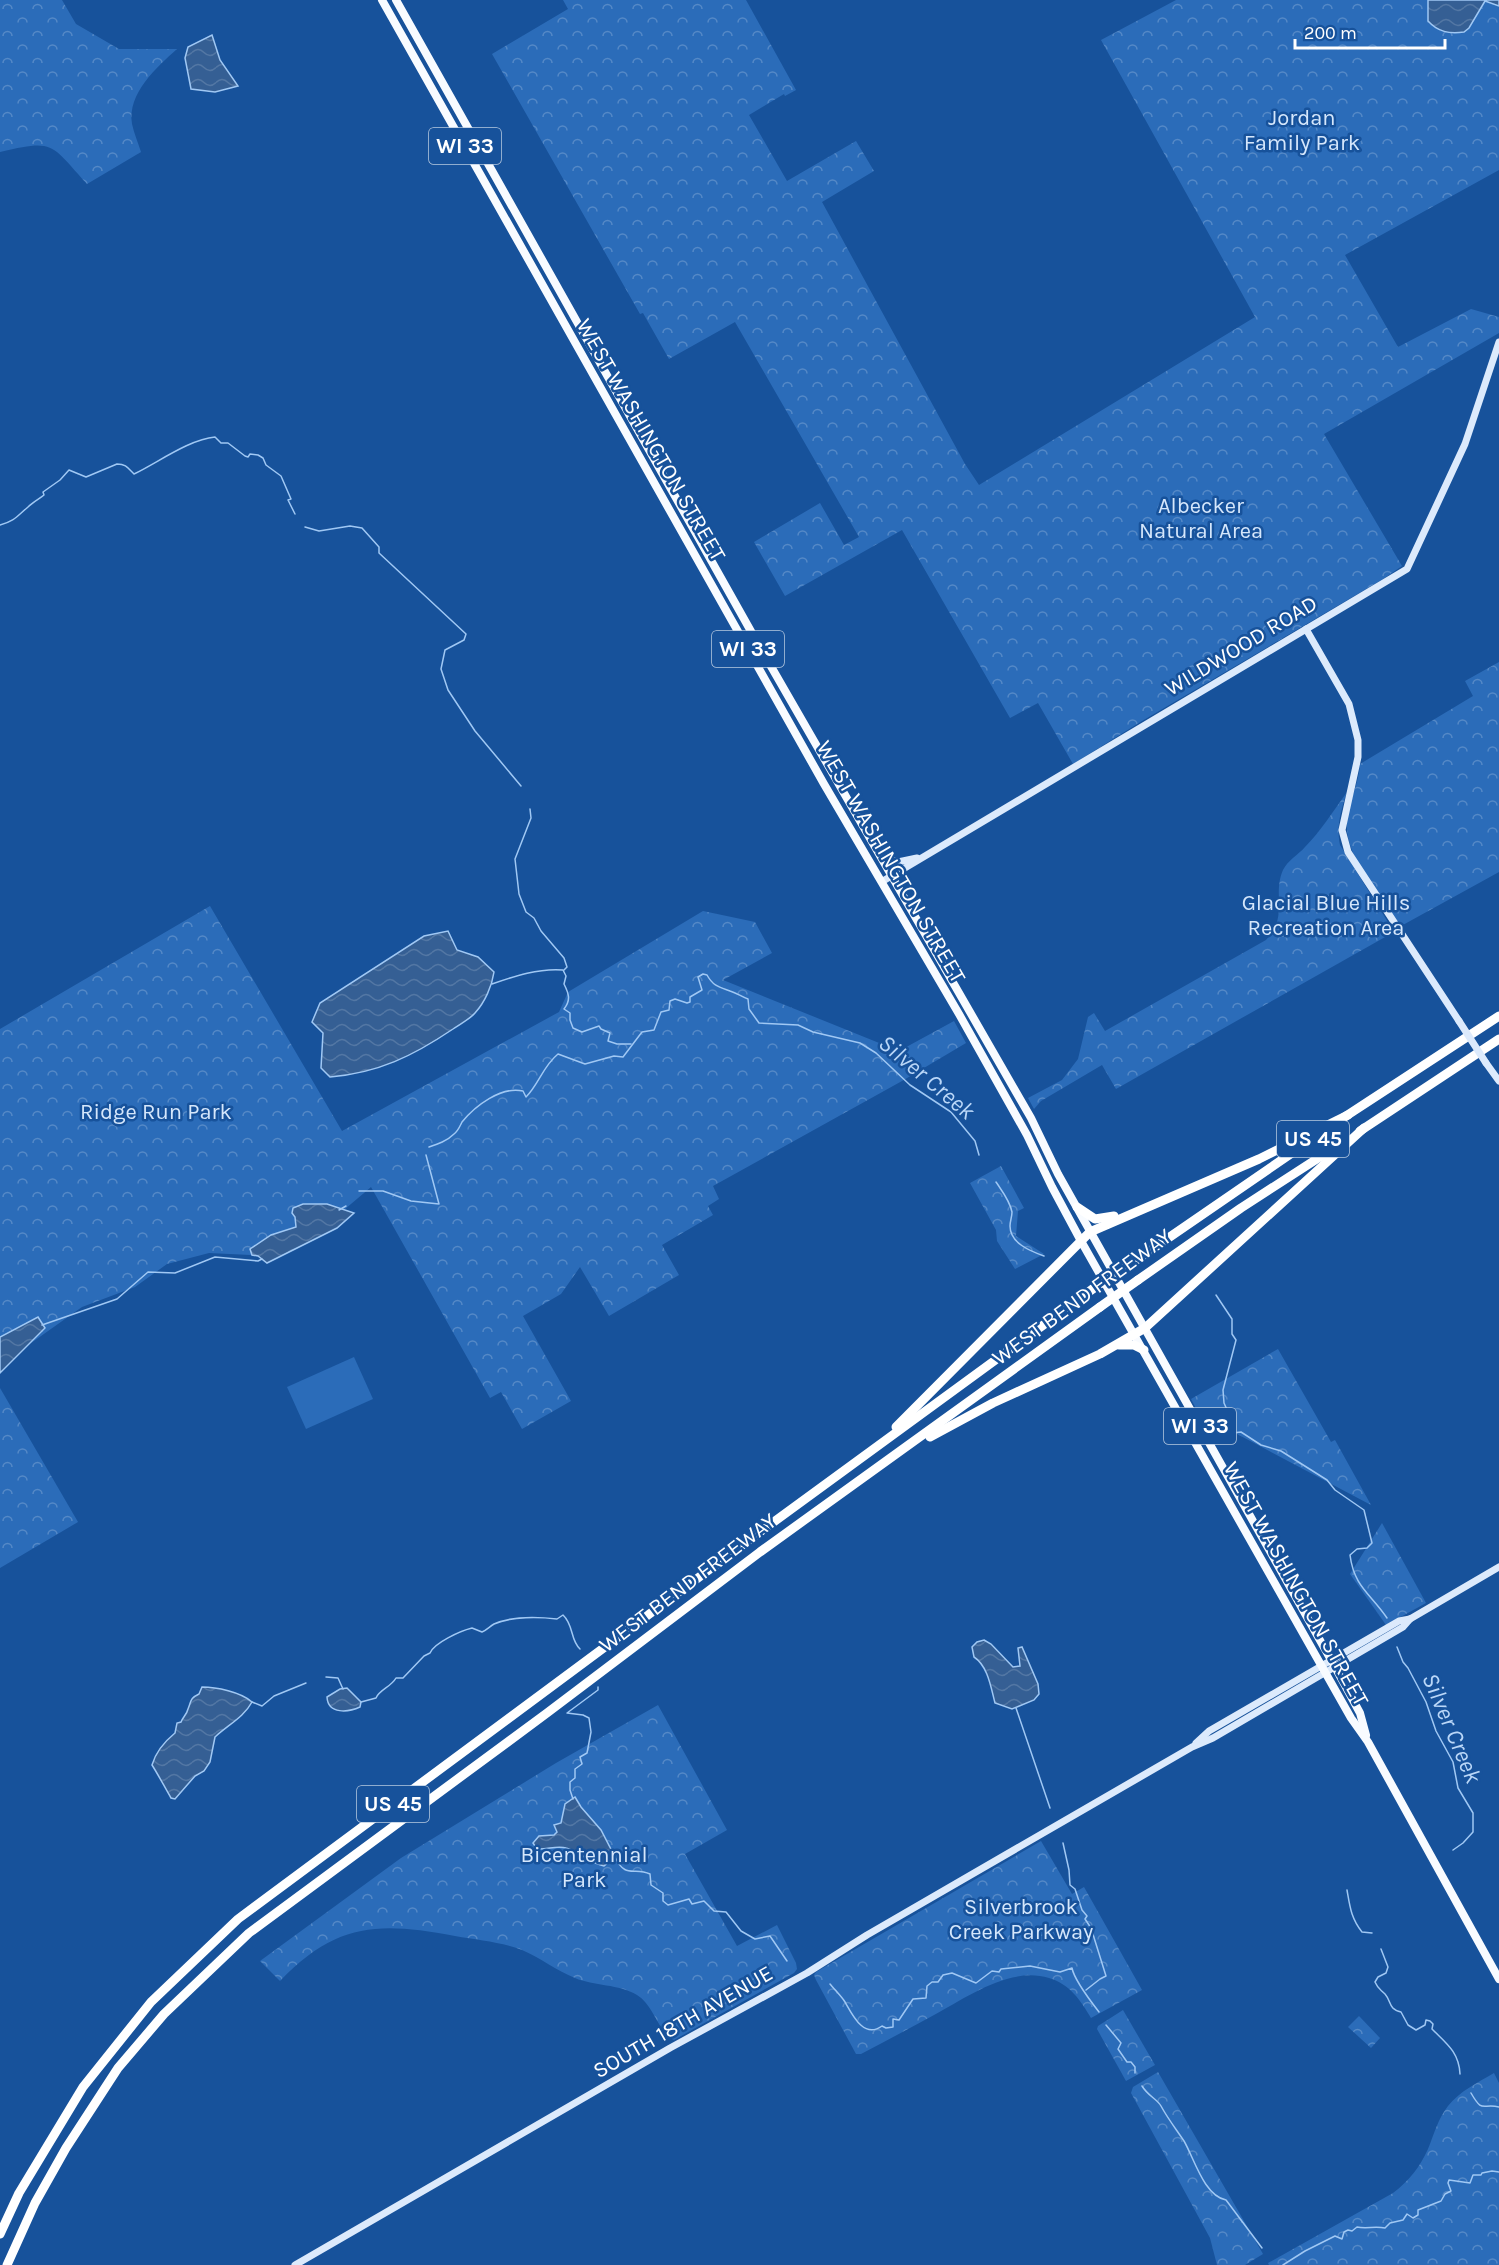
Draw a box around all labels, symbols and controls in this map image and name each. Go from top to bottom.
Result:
scale bar [1295,12,1445,50]
text: 200 m [1304,22,1357,44]
park label: Jordan Family Park [1244,105,1360,156]
road number: WI 33 [429,128,501,164]
street label: WEST WASHINGTON STREET [571,314,731,566]
park label: Albecker Natural Area [1139,493,1263,544]
street label: WILDWOOD ROAD [1160,590,1322,702]
road number: WI 33 [712,631,784,667]
street label: WEST WASHINGTON STREET [811,736,971,988]
park label: Glacial Blue Hills Recreation Area [1242,890,1410,941]
water label: Silver Creek [873,1029,981,1126]
park label: Ridge Run Park [80,1099,232,1125]
road number: US 45 [1277,1121,1349,1157]
street label: WEST BEND FREEWAY [987,1223,1177,1371]
road number: WI 33 [1164,1408,1236,1444]
street label: WEST WASHINGTON STREET [1218,1457,1374,1711]
street label: WEST BEND FREEWAY [594,1508,782,1658]
water label: Silver Creek [1416,1669,1488,1788]
road number: US 45 [357,1786,429,1822]
park label: Bicentennial Park [520,1842,648,1893]
park label: Silverbrook Creek Parkway [949,1894,1093,1945]
street label: SOUTH 18TH AVENUE [589,1960,777,2084]

